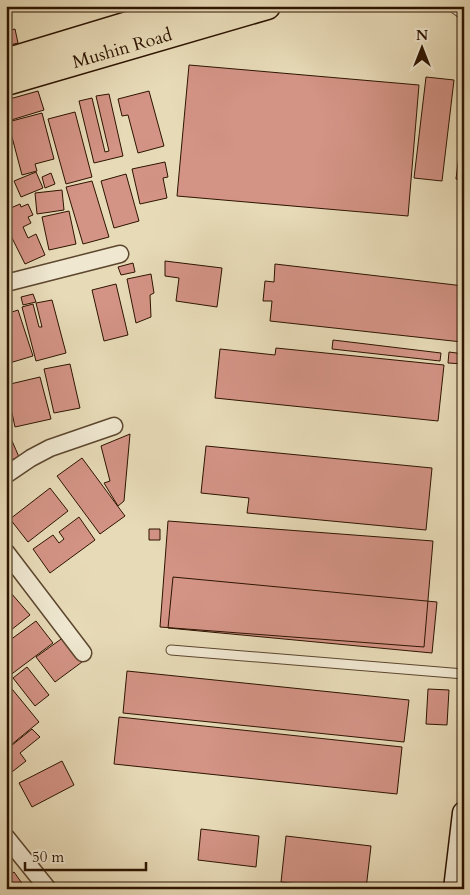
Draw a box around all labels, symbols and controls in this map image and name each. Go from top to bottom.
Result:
street label: Mushin Road [69,22,175,75]
north arrow [398,22,448,72]
text: N [416,26,428,45]
scale bar [25,840,146,872]
text: 50 m [32,847,64,867]

